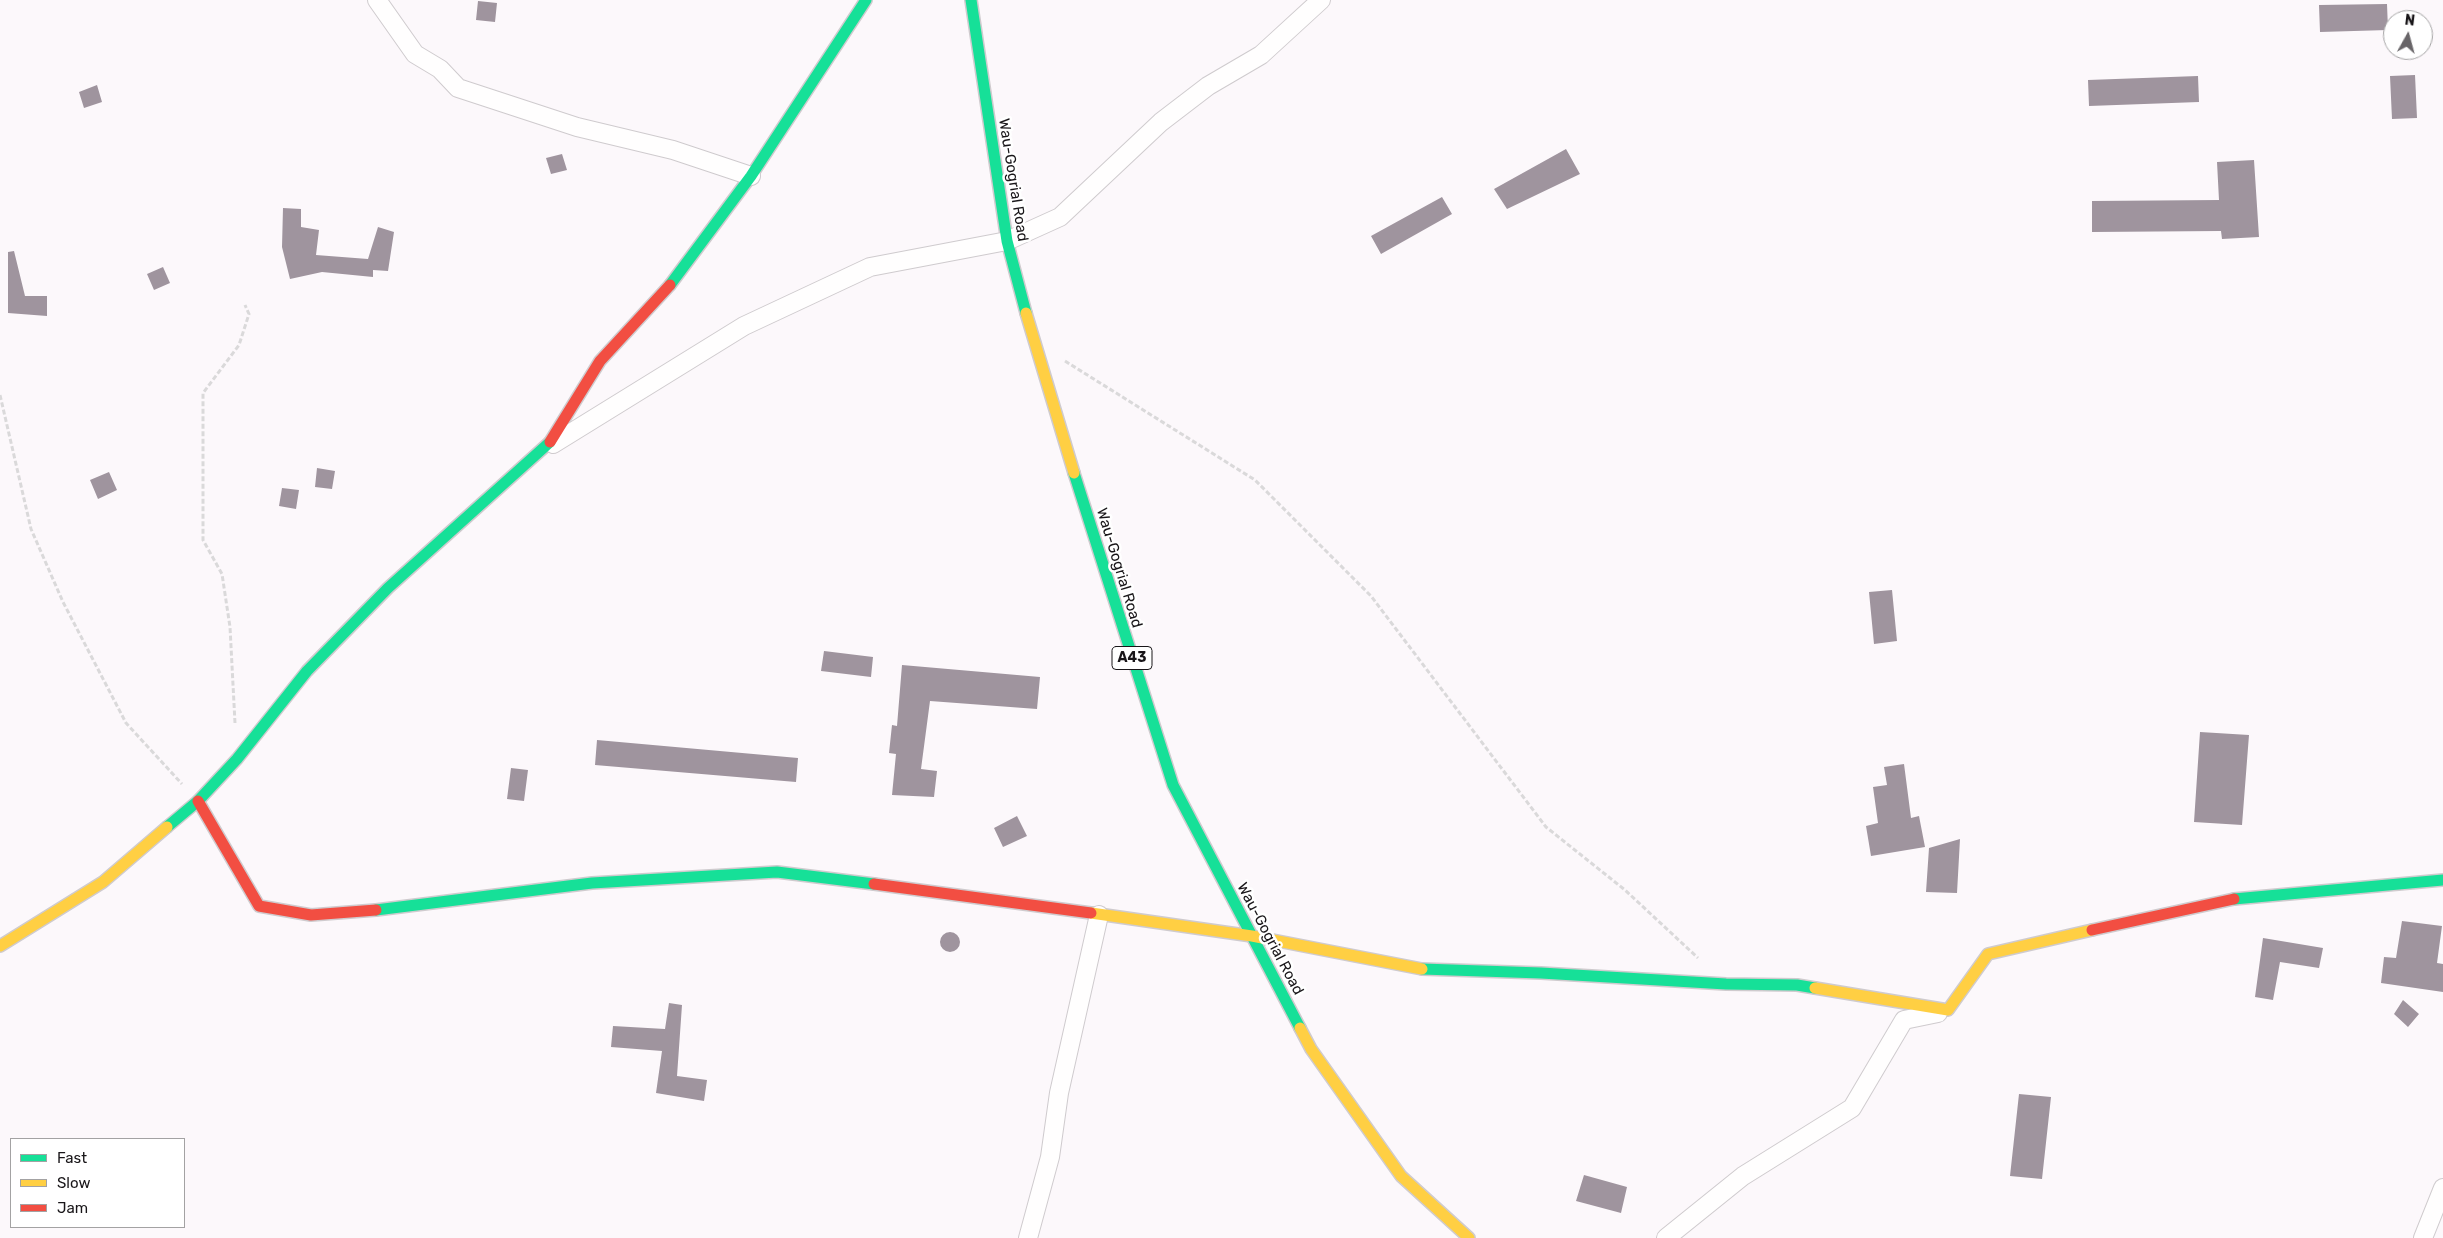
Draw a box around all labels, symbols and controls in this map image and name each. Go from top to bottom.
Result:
north arrow [2383,10,2433,60]
text: N [2404,12,2416,30]
street label: Wau-Gogrial Road [994,117,1032,243]
street label: Wau-Gogrial Road [1092,506,1146,630]
road number: A43 [1112,646,1152,670]
street label: Wau-Gogrial Road [1233,880,1307,998]
legend [10,1138,185,1228]
text: Fast [57,1149,87,1167]
text: Slow [57,1174,90,1192]
text: Jam [57,1199,88,1217]

